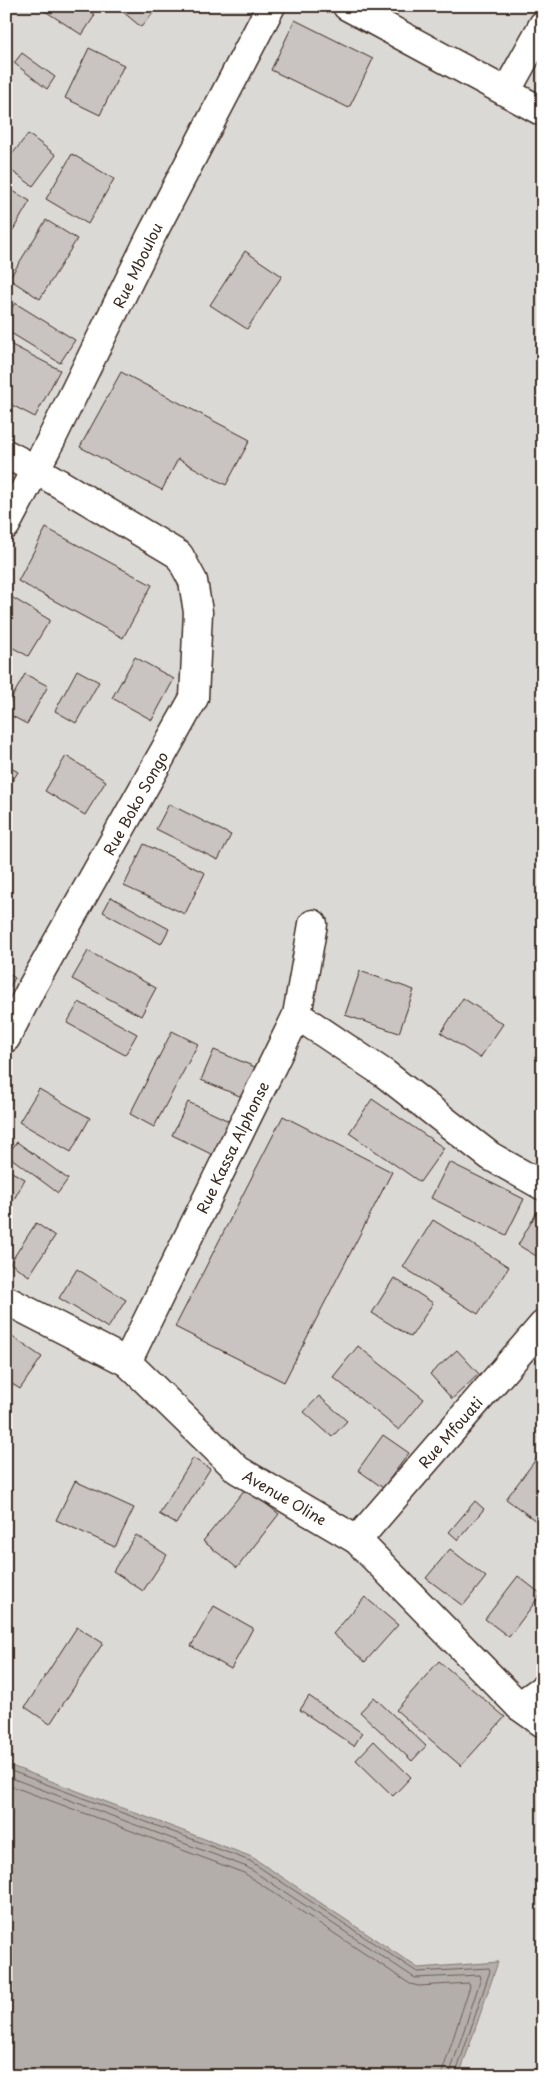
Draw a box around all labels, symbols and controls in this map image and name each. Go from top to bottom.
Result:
street label: Rue Mboulou [106,218,168,312]
street label: Rue Boko Songo [97,747,173,859]
street label: Rue Kassa Alphonse [190,1077,274,1217]
street label: Rue Mfouati [412,1391,488,1473]
street label: Avenue Oline [239,1464,331,1530]

